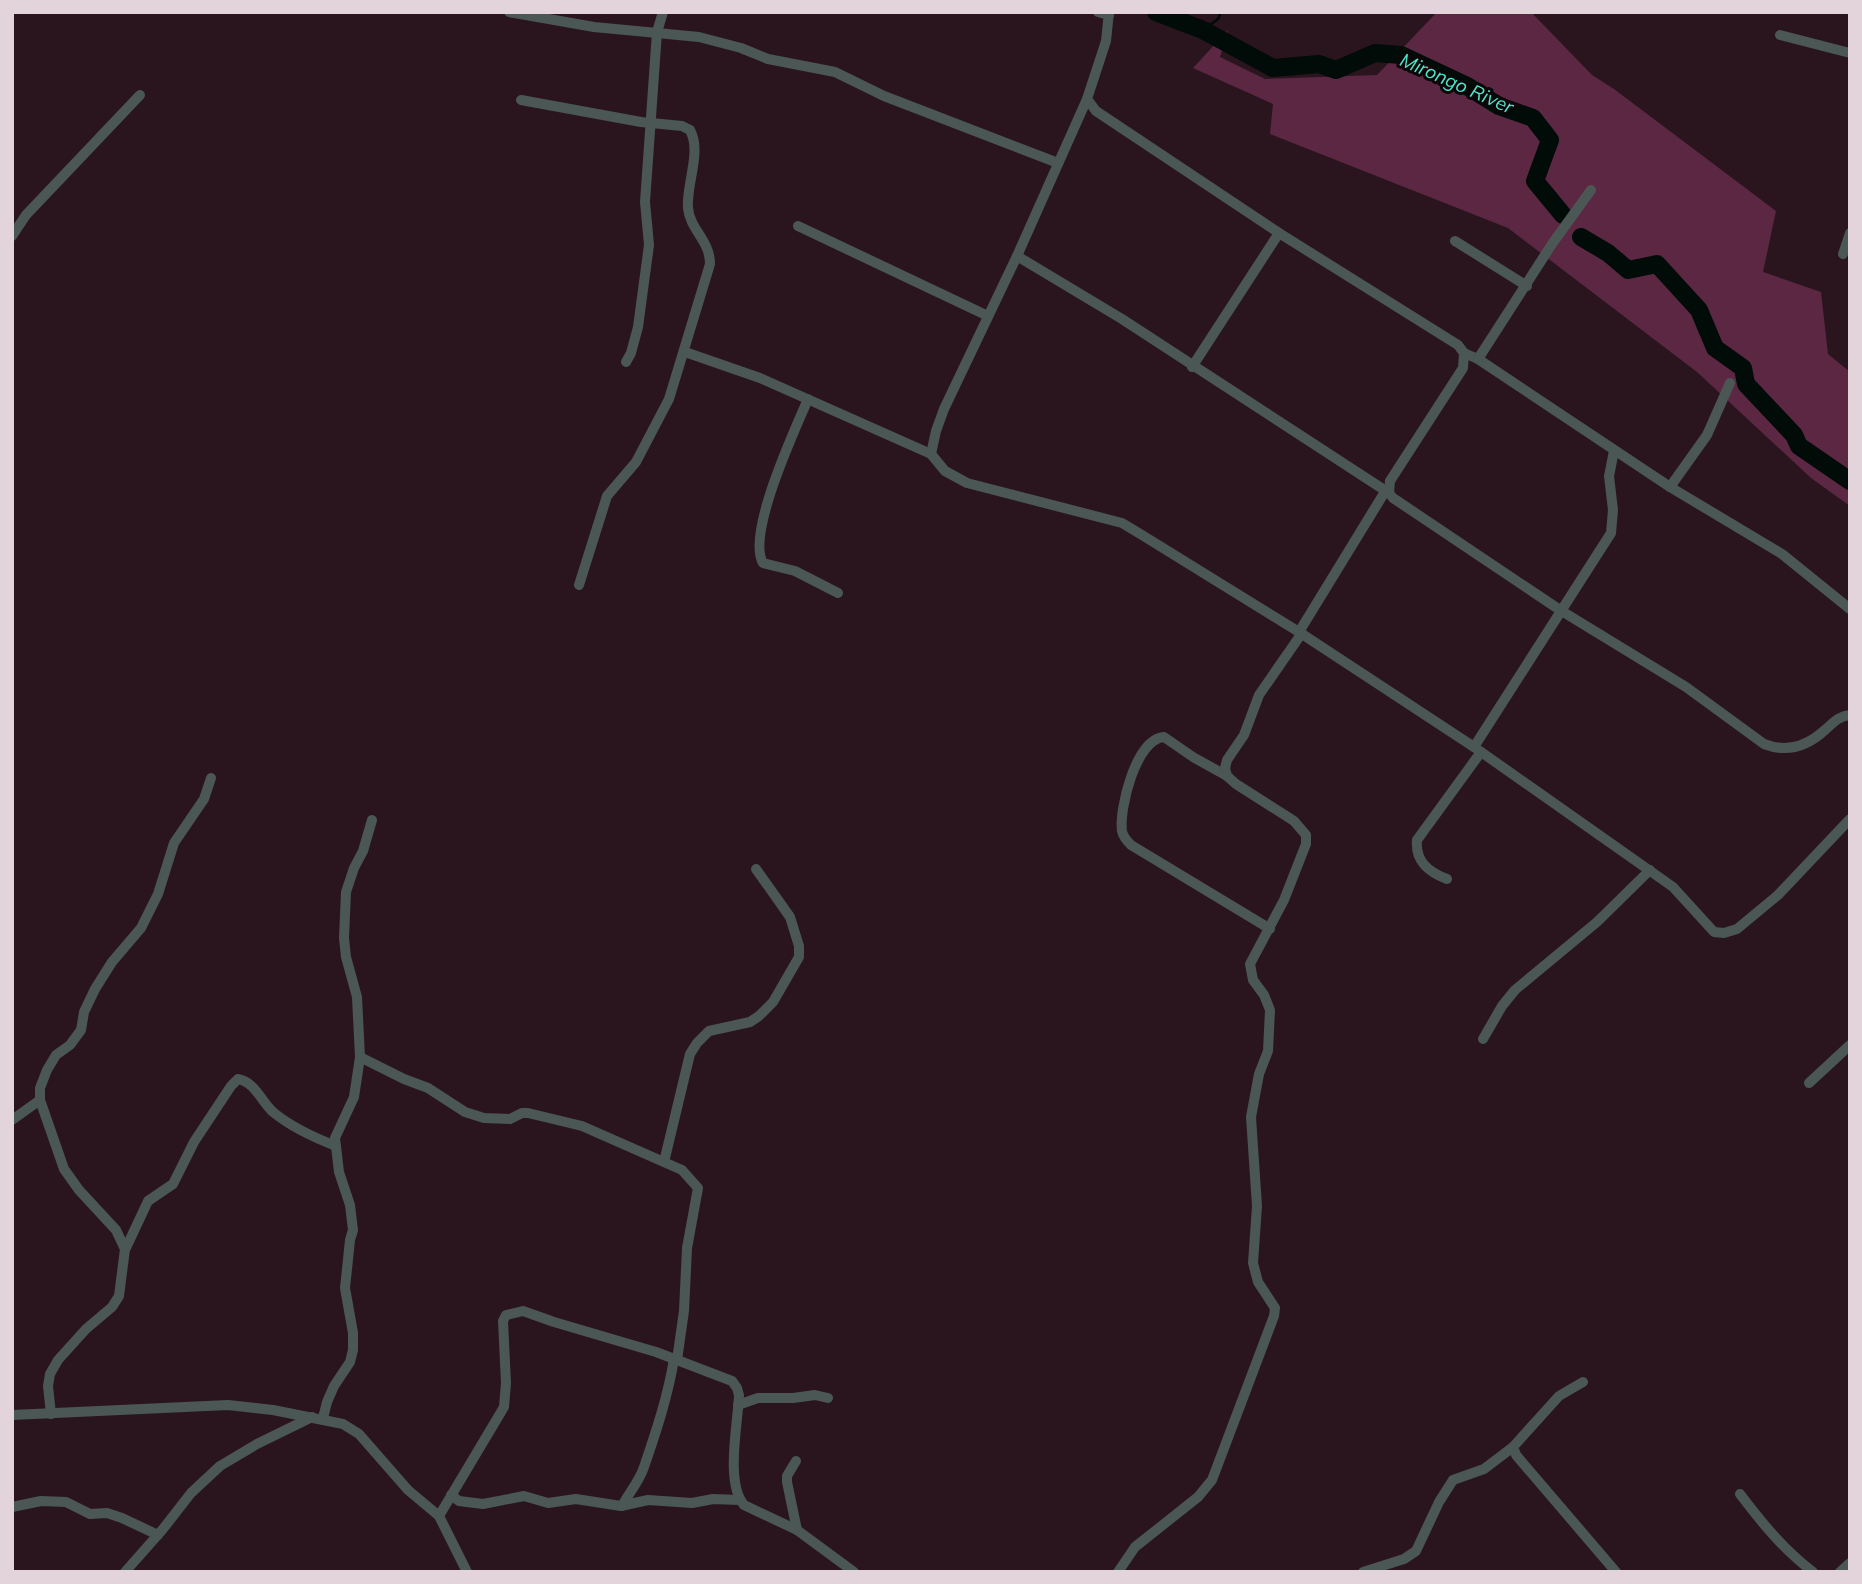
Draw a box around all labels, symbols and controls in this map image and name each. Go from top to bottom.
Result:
water label: Mirongo River [1397,47,1518,119]

